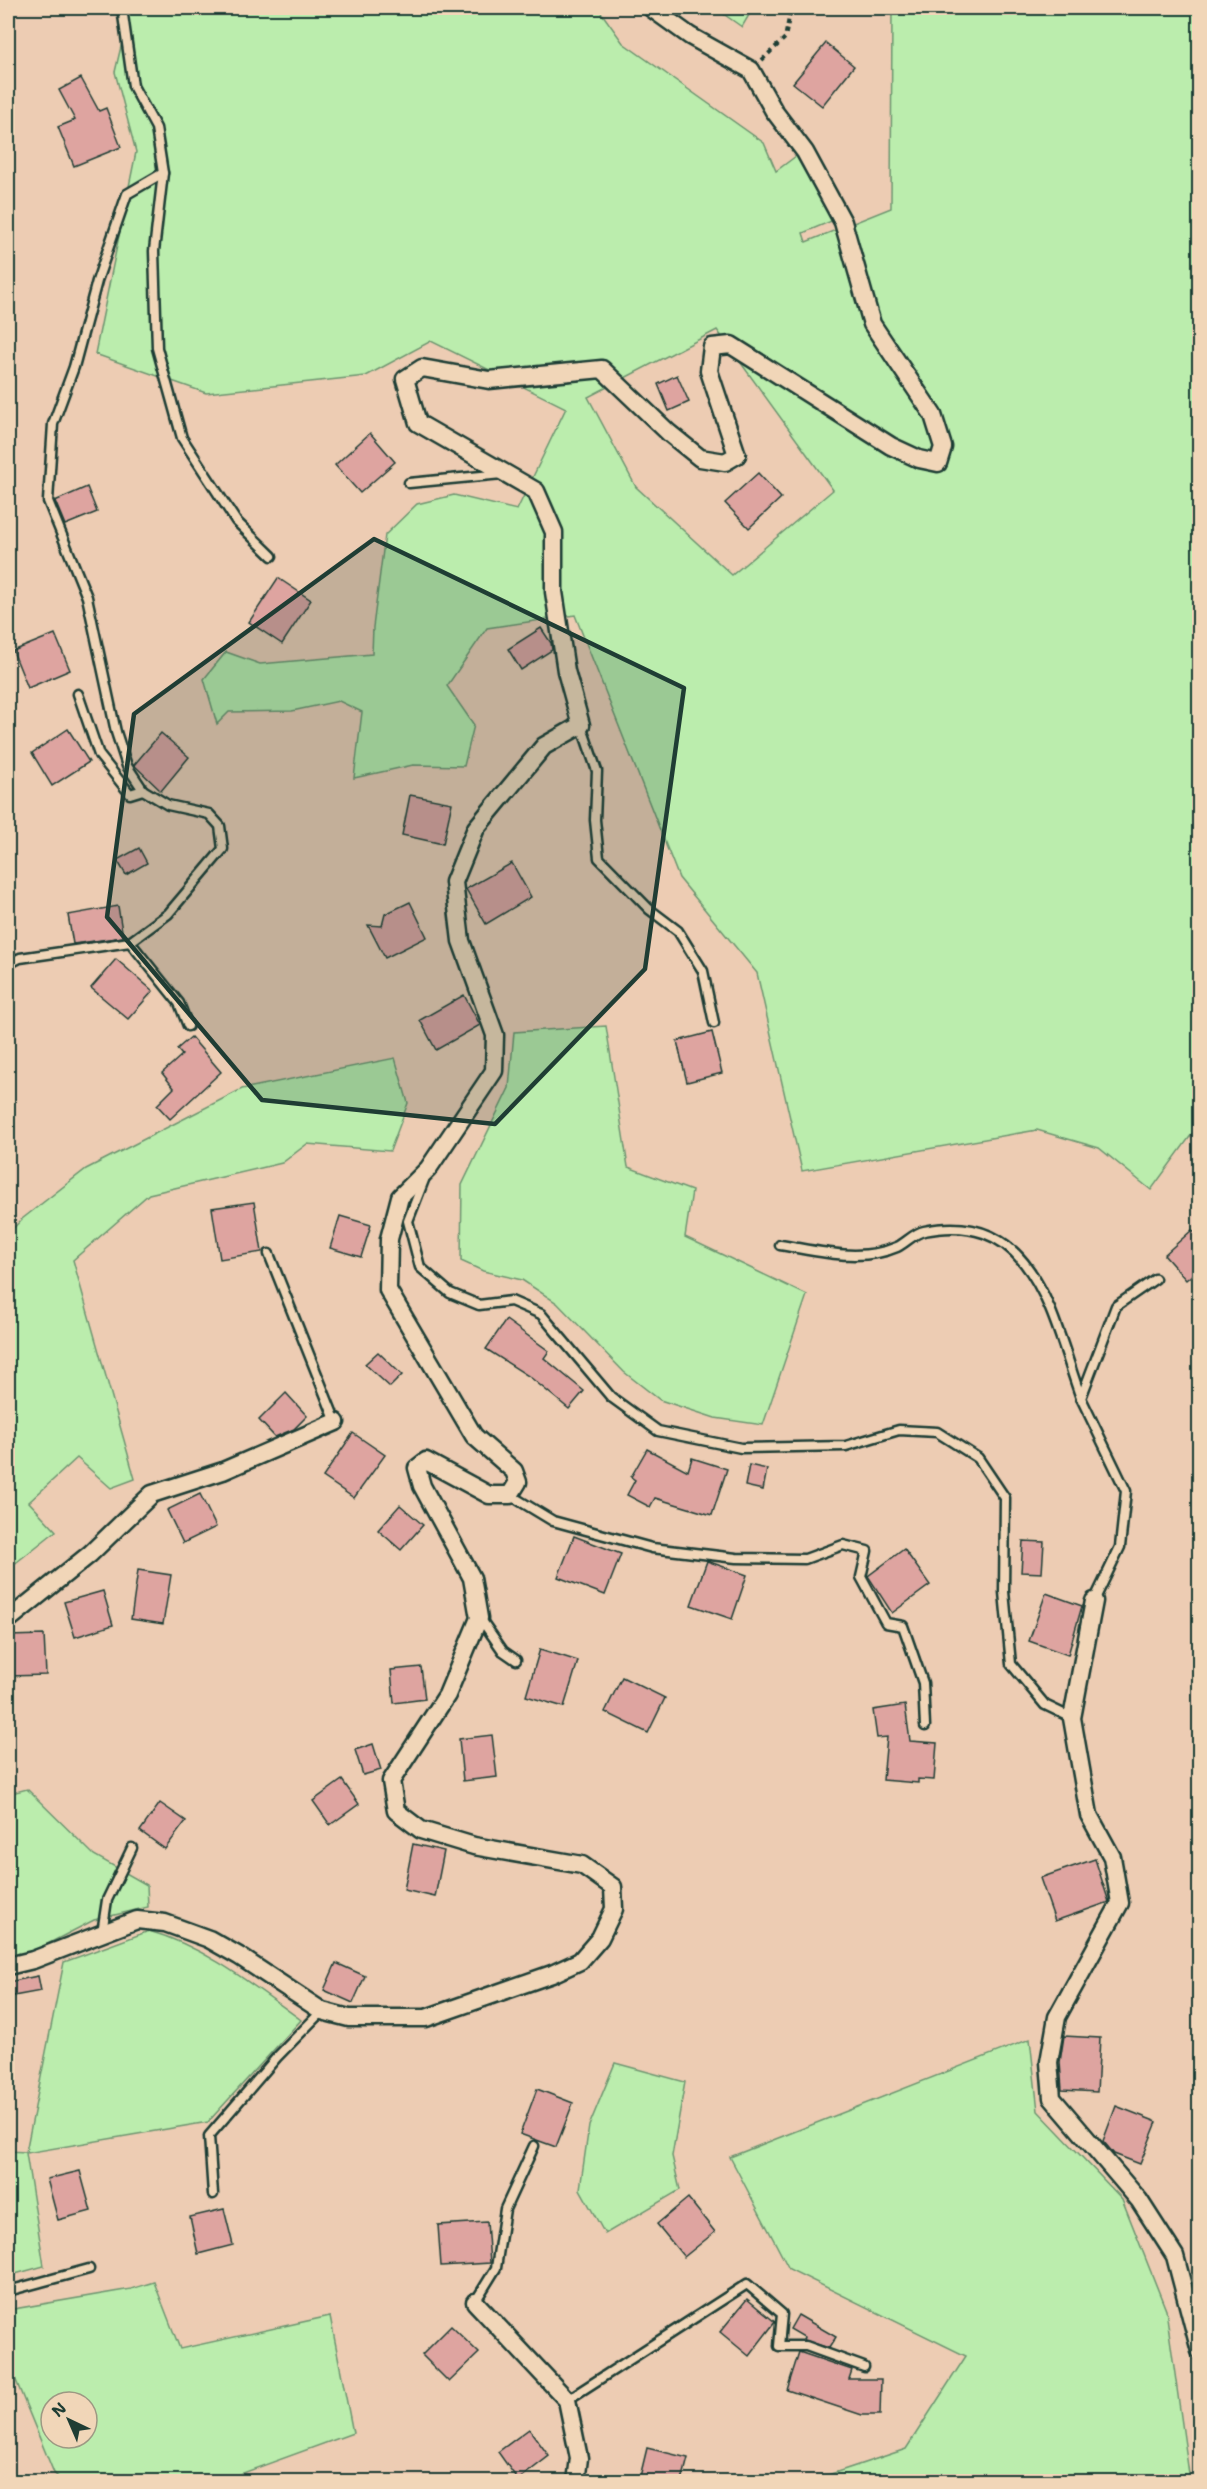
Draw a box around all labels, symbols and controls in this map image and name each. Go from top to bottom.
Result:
north arrow [39,2390,99,2450]
text: N [47,2398,71,2422]

